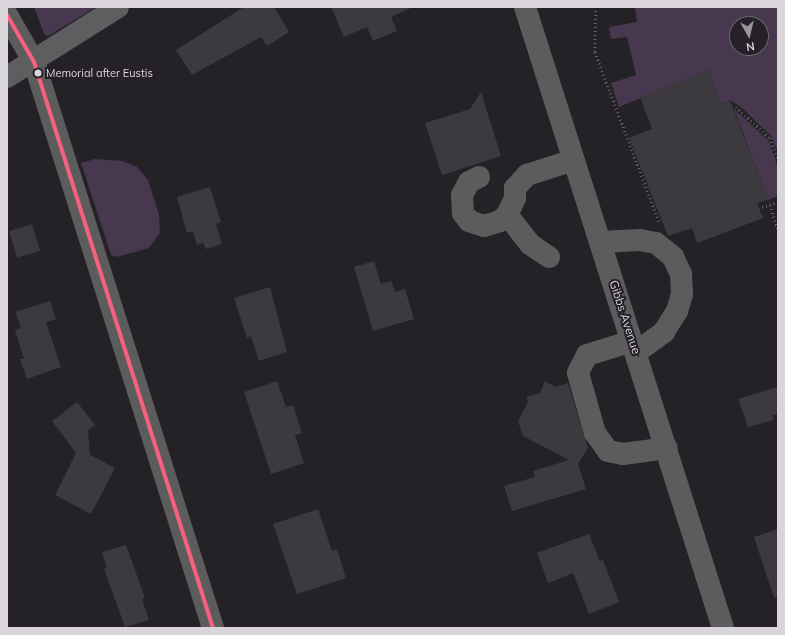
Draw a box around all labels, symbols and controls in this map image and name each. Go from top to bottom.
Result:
north arrow [729,16,769,56]
text: N [745,39,756,54]
place label: Memorial after Eustis [46,66,153,80]
marker: Memorial after Eustis [33,68,43,78]
street label: Gibbs Avenue [606,278,644,356]

